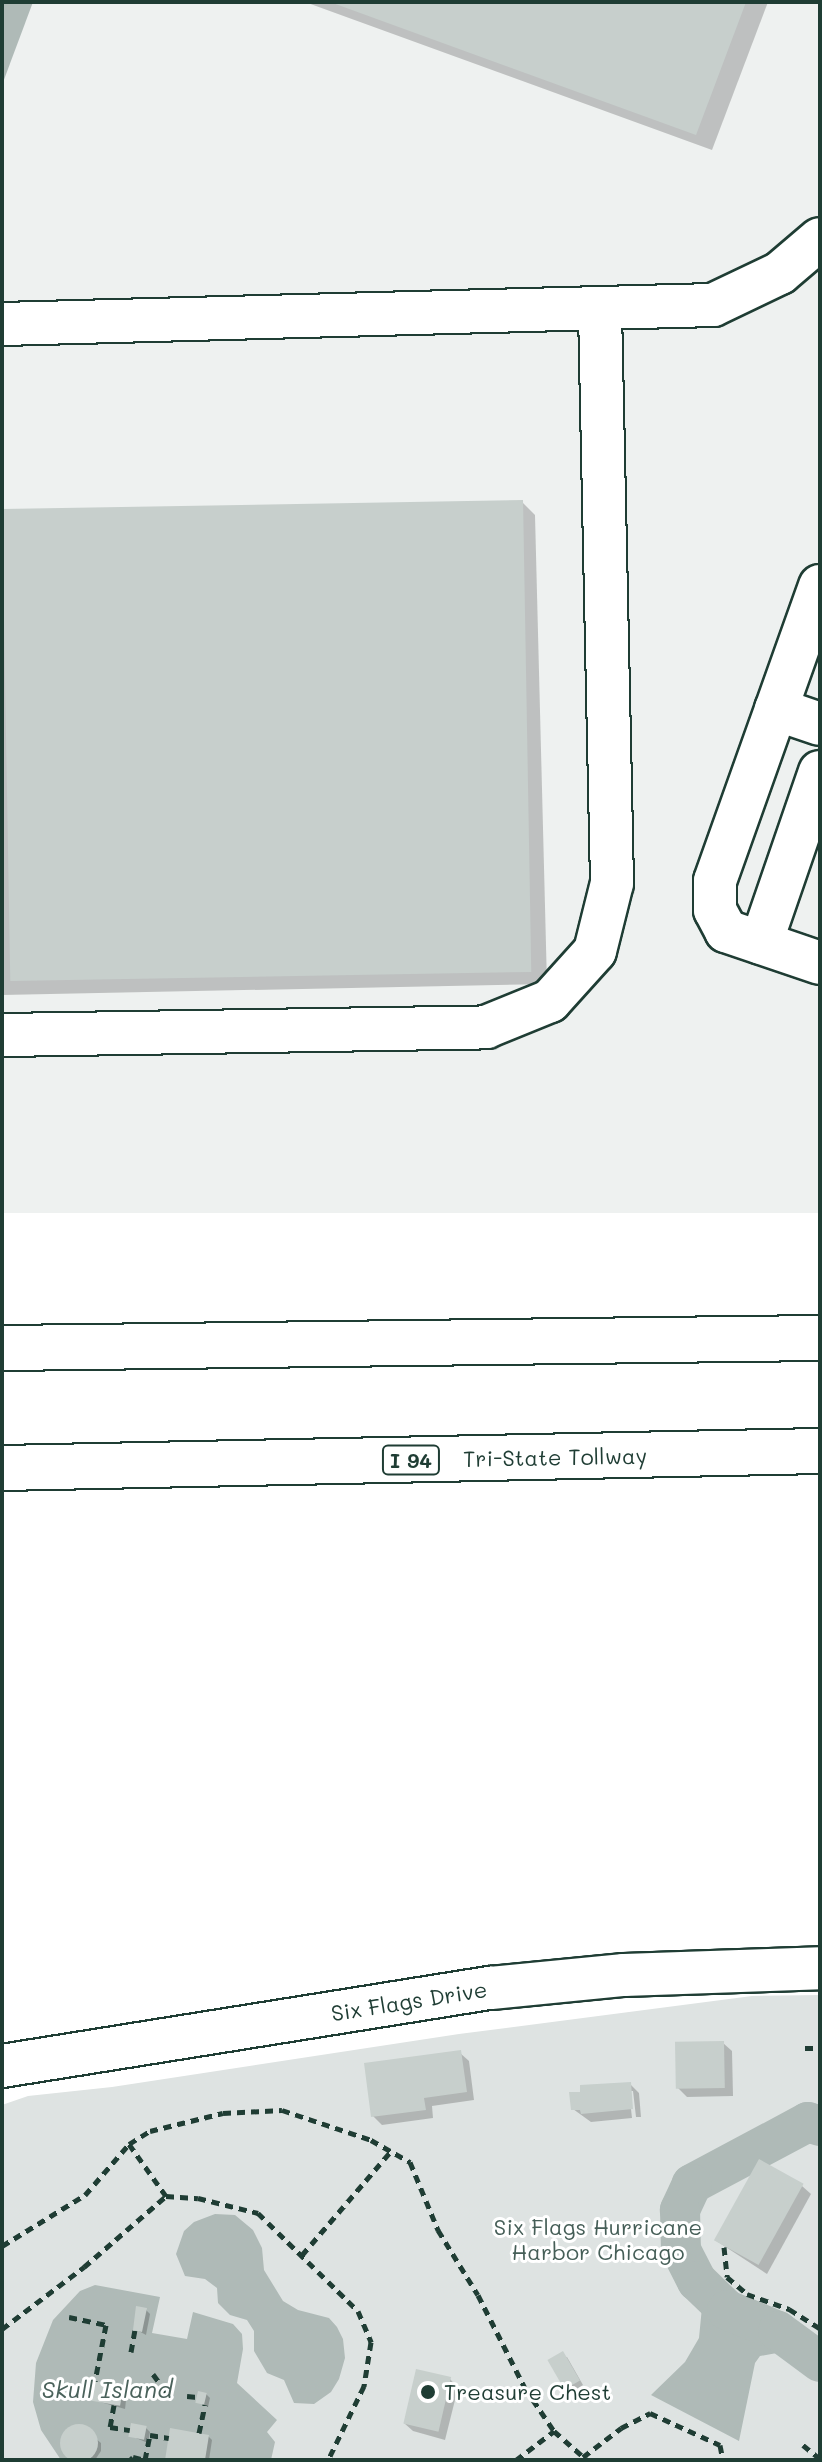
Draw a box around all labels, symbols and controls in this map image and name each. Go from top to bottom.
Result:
street label: Tri-State Tollway [463,1442,647,1472]
road number: I 94 [381,1444,441,1476]
street label: Six Flags Drive [329,1976,489,2026]
park label: Six Flags Hurricane Harbor Chicago [494,2213,702,2264]
water label: Skull Island [42,2375,172,2403]
place label: Treasure Chest [444,2379,611,2405]
marker: Treasure Chest [419,2383,437,2401]

